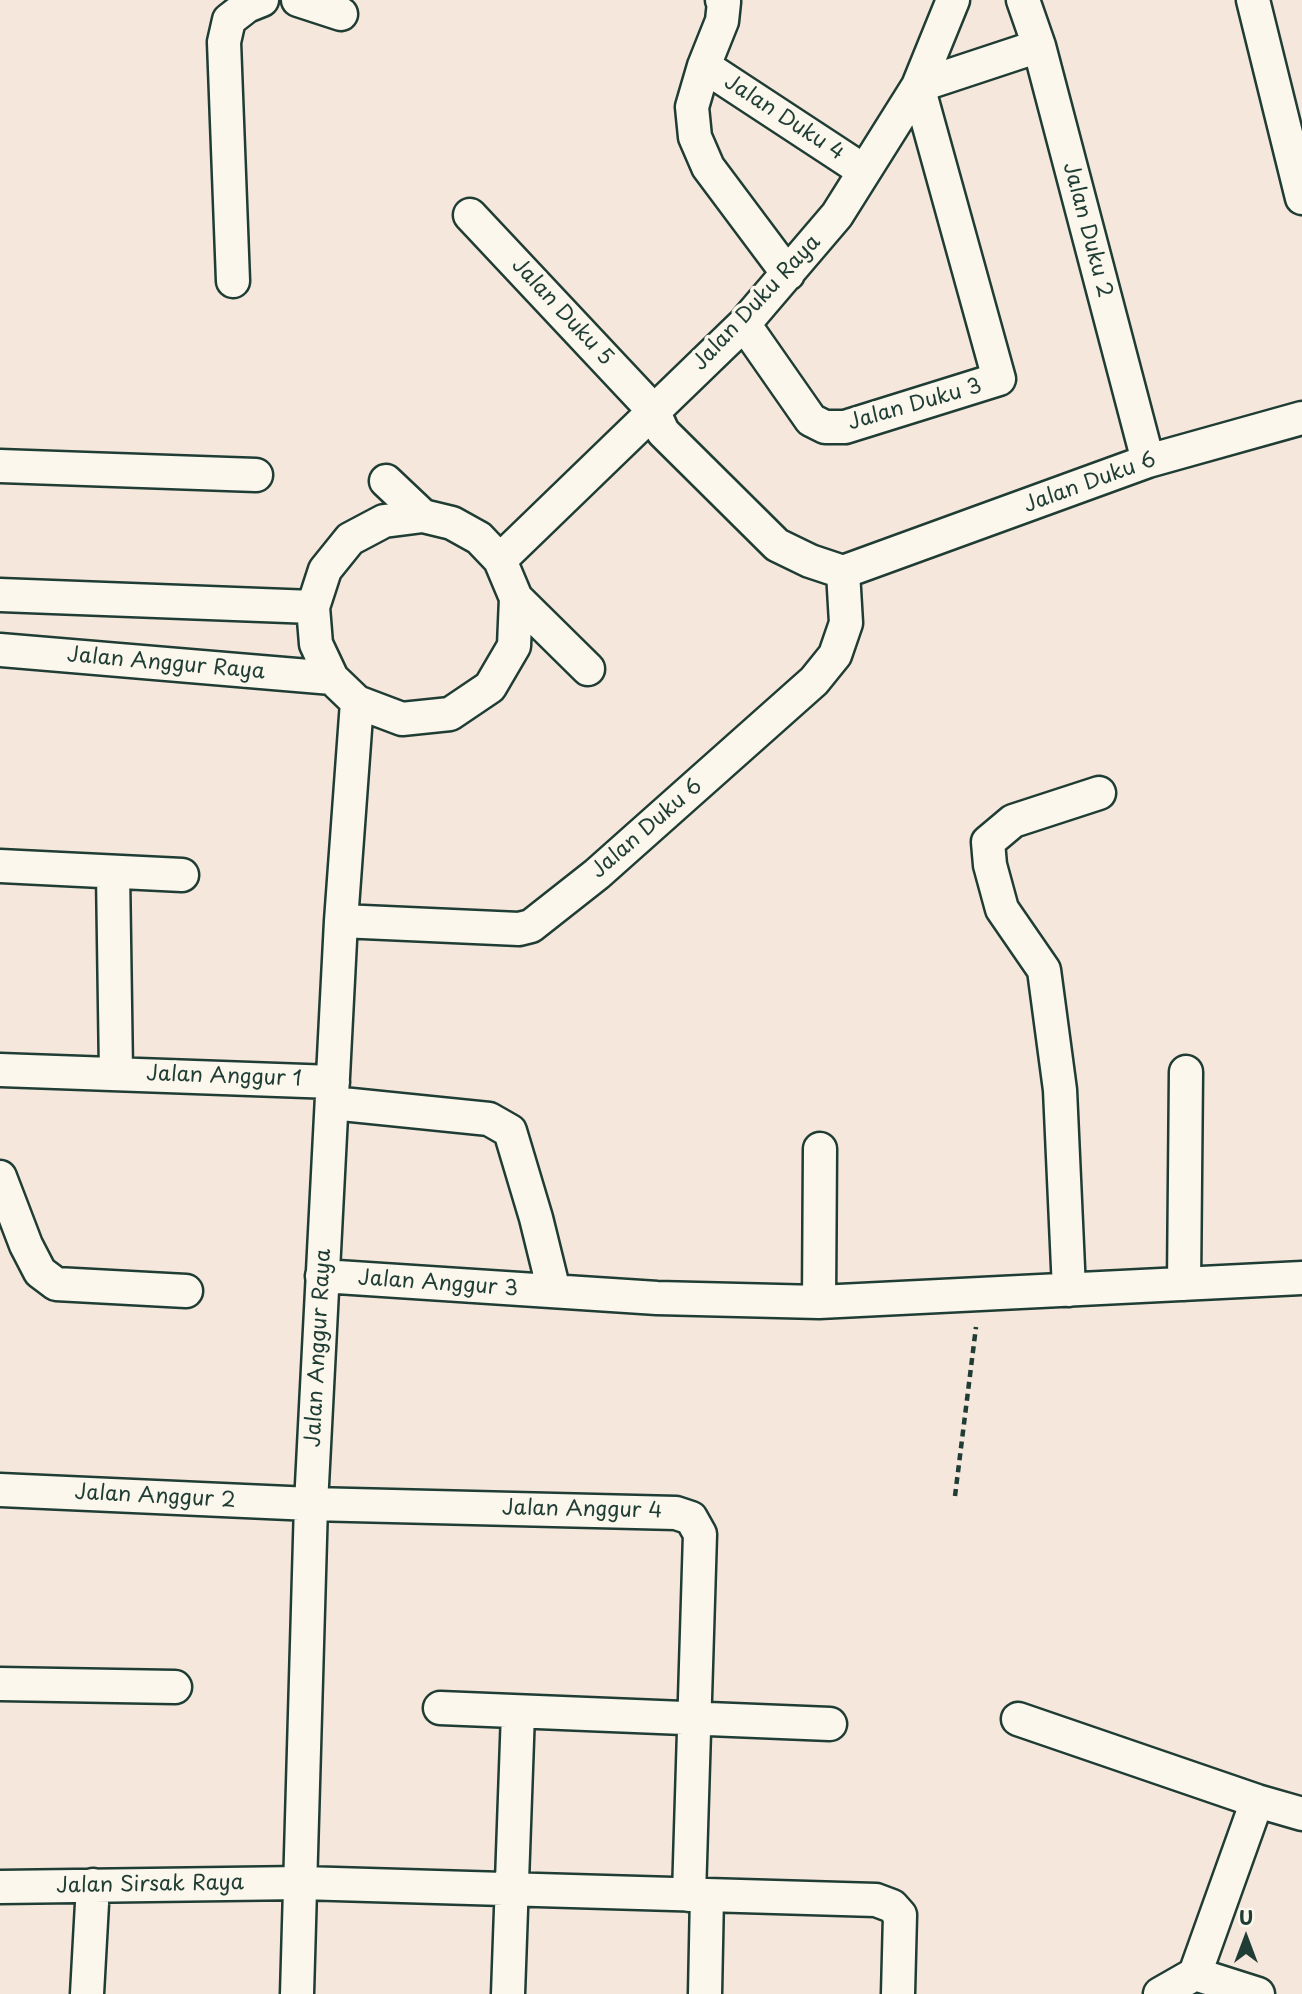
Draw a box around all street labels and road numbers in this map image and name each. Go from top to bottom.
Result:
street label: Jalan Duku 4 [719,70,849,166]
street label: Jalan Duku 2 [1057,160,1117,300]
street label: Jalan Duku Raya [688,230,826,376]
street label: Jalan Duku 5 [506,253,618,371]
street label: Jalan Duku 3 [845,374,985,436]
street label: Jalan Duku 6 [1021,447,1159,519]
street label: Jalan Anggur Raya [66,643,266,685]
street label: Jalan Duku 6 [586,774,708,884]
street label: Jalan Anggur 1 [146,1062,302,1092]
street label: Jalan Anggur Raya [301,1248,337,1448]
street label: Jalan Anggur 3 [357,1266,519,1302]
street label: Jalan Anggur 2 [74,1480,236,1514]
street label: Jalan Anggur 4 [502,1496,662,1524]
street label: Jalan Sirsak Raya [56,1871,244,1899]

